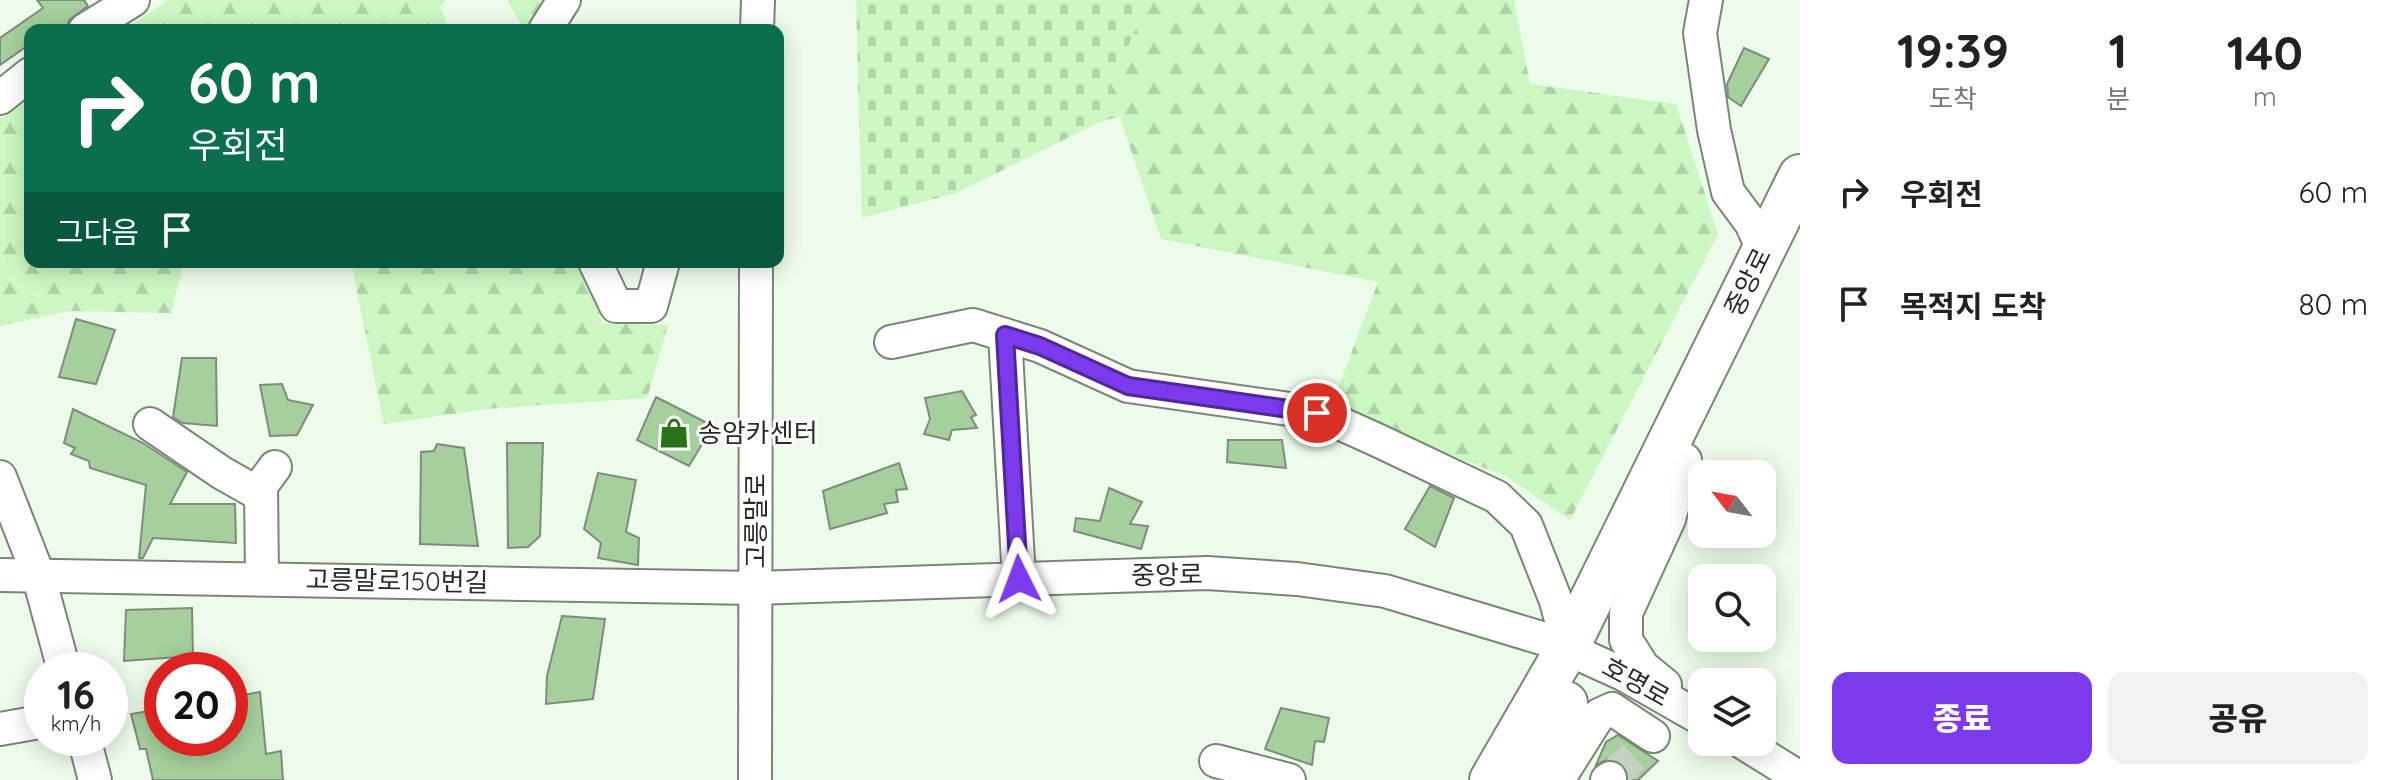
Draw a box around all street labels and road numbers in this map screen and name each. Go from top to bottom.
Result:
street label: 중앙로 [1717,242,1778,321]
street label: 고릉말로 [739,473,772,569]
street label: 중앙로 [1131,557,1203,592]
street label: 고릉말로150번길 [305,562,489,599]
street label: 호명로 [1597,650,1676,713]

